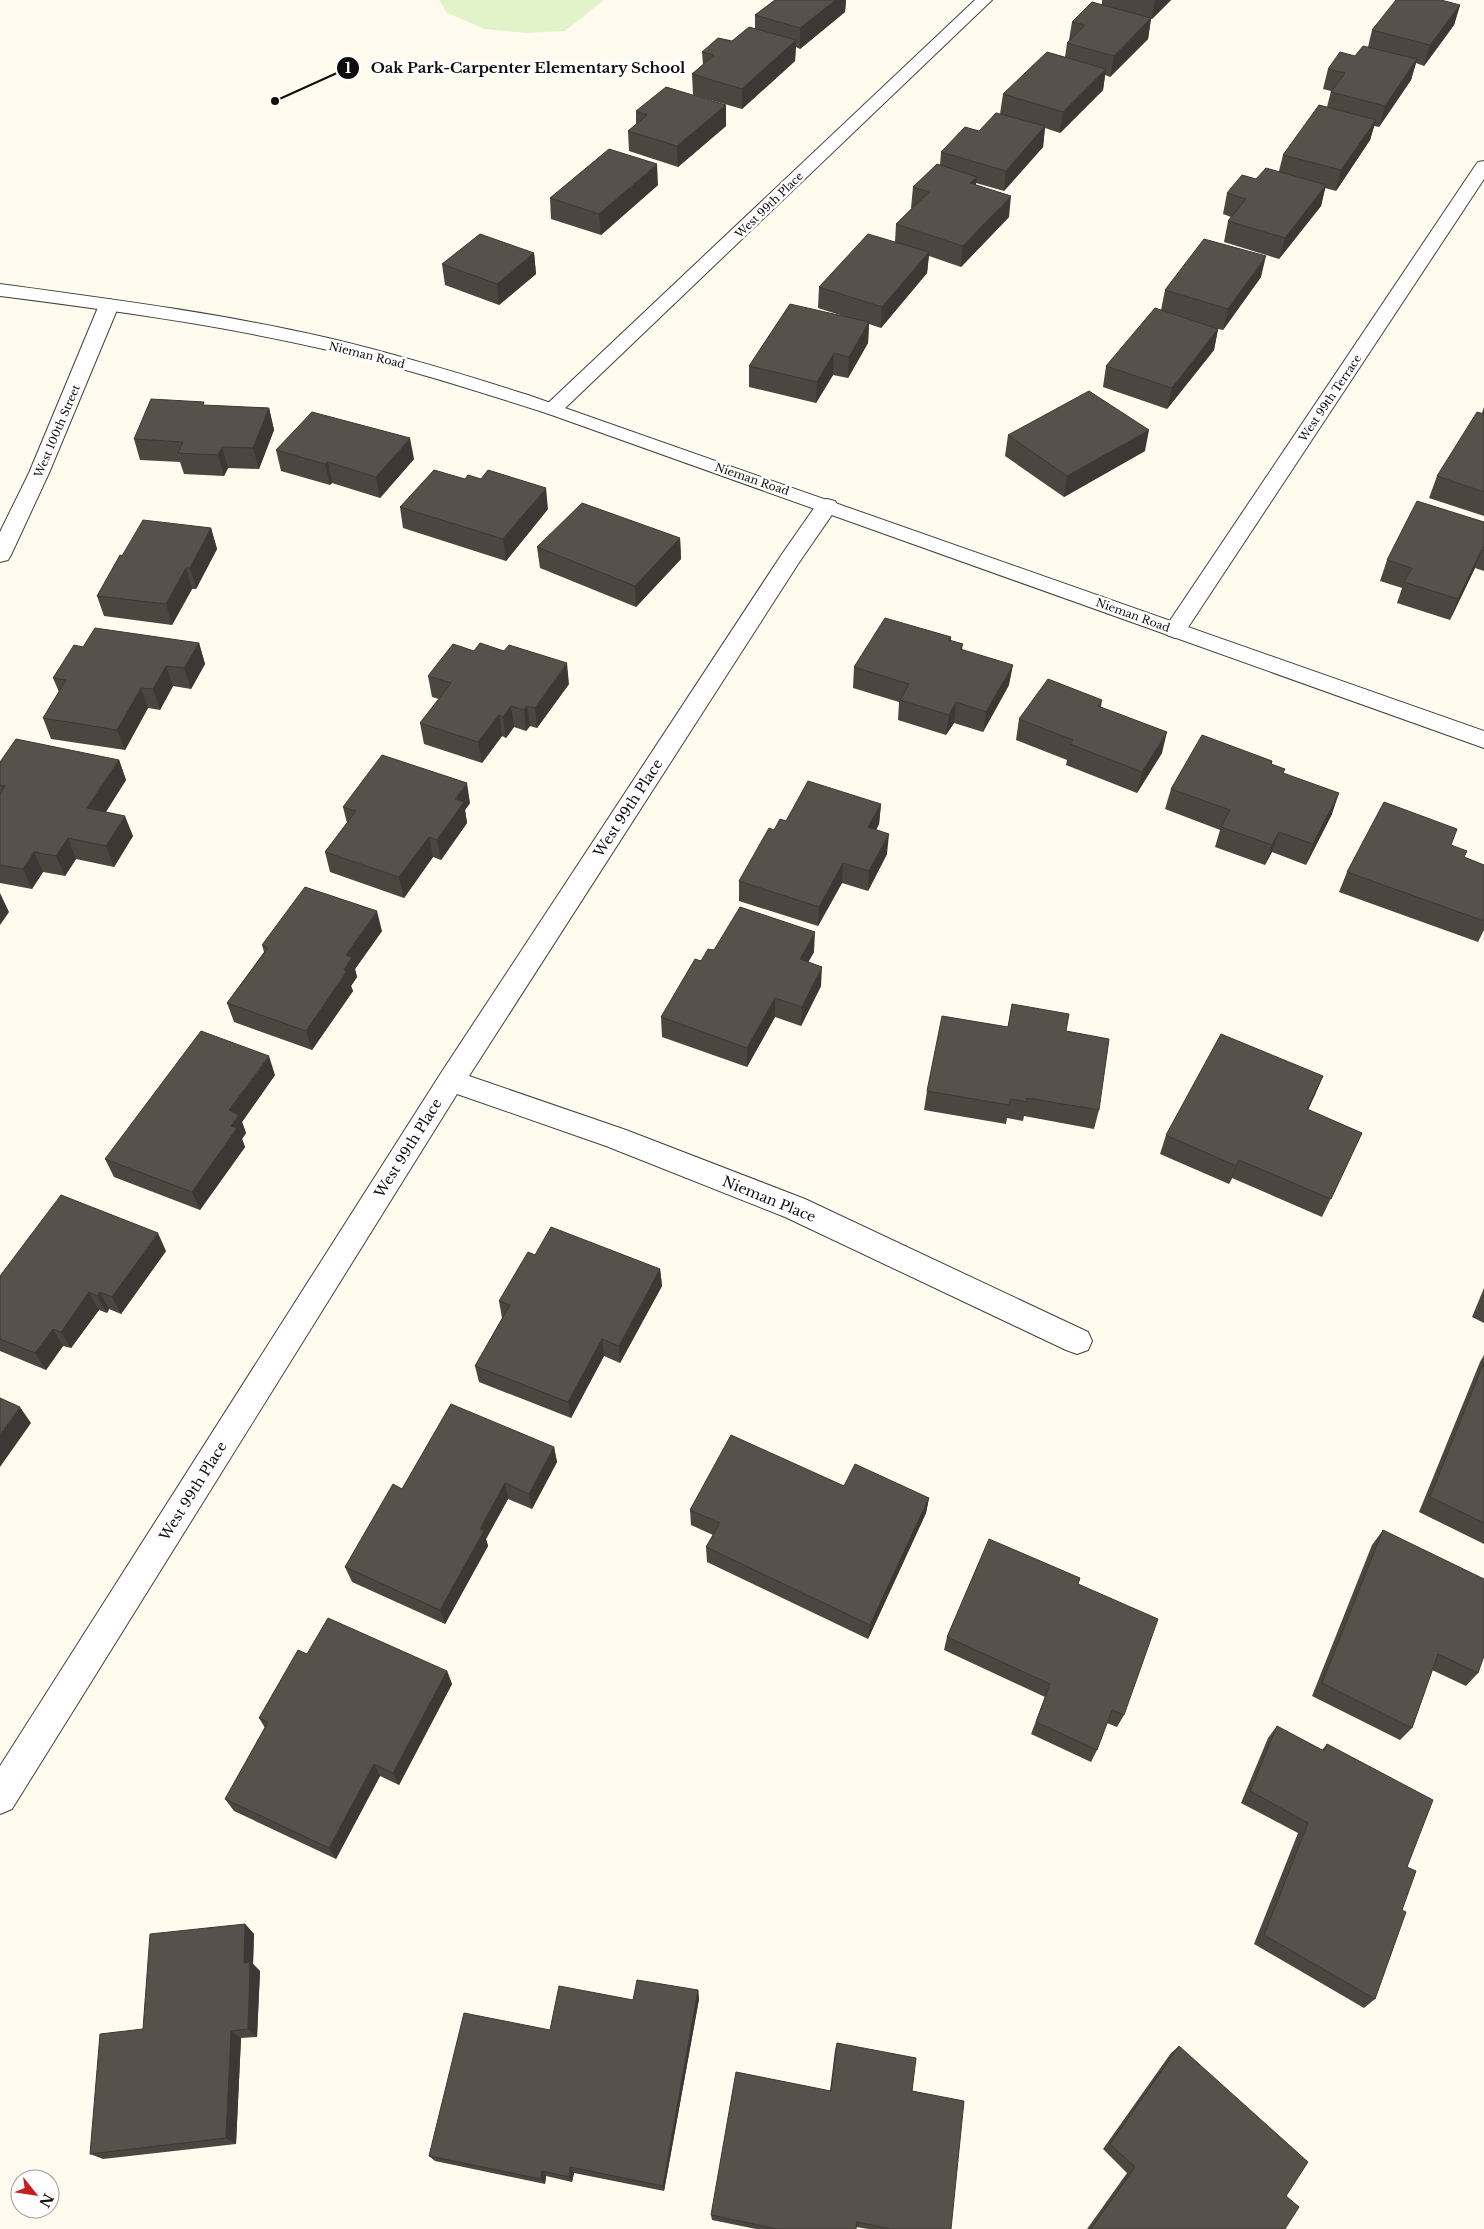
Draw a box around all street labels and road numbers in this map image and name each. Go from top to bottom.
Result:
street label: West 99th Place [731,169,806,242]
street label: Nieman Road [328,339,407,371]
street label: West 99th Terrace [1295,352,1364,445]
street label: West 100th Street [31,382,83,480]
street label: Nieman Road [713,460,792,498]
street label: Nieman Road [1094,595,1172,635]
street label: West 99th Place [589,756,666,861]
street label: West 99th Place [370,1095,446,1202]
street label: Nieman Place [720,1172,818,1226]
street label: West 99th Place [155,1438,231,1545]

